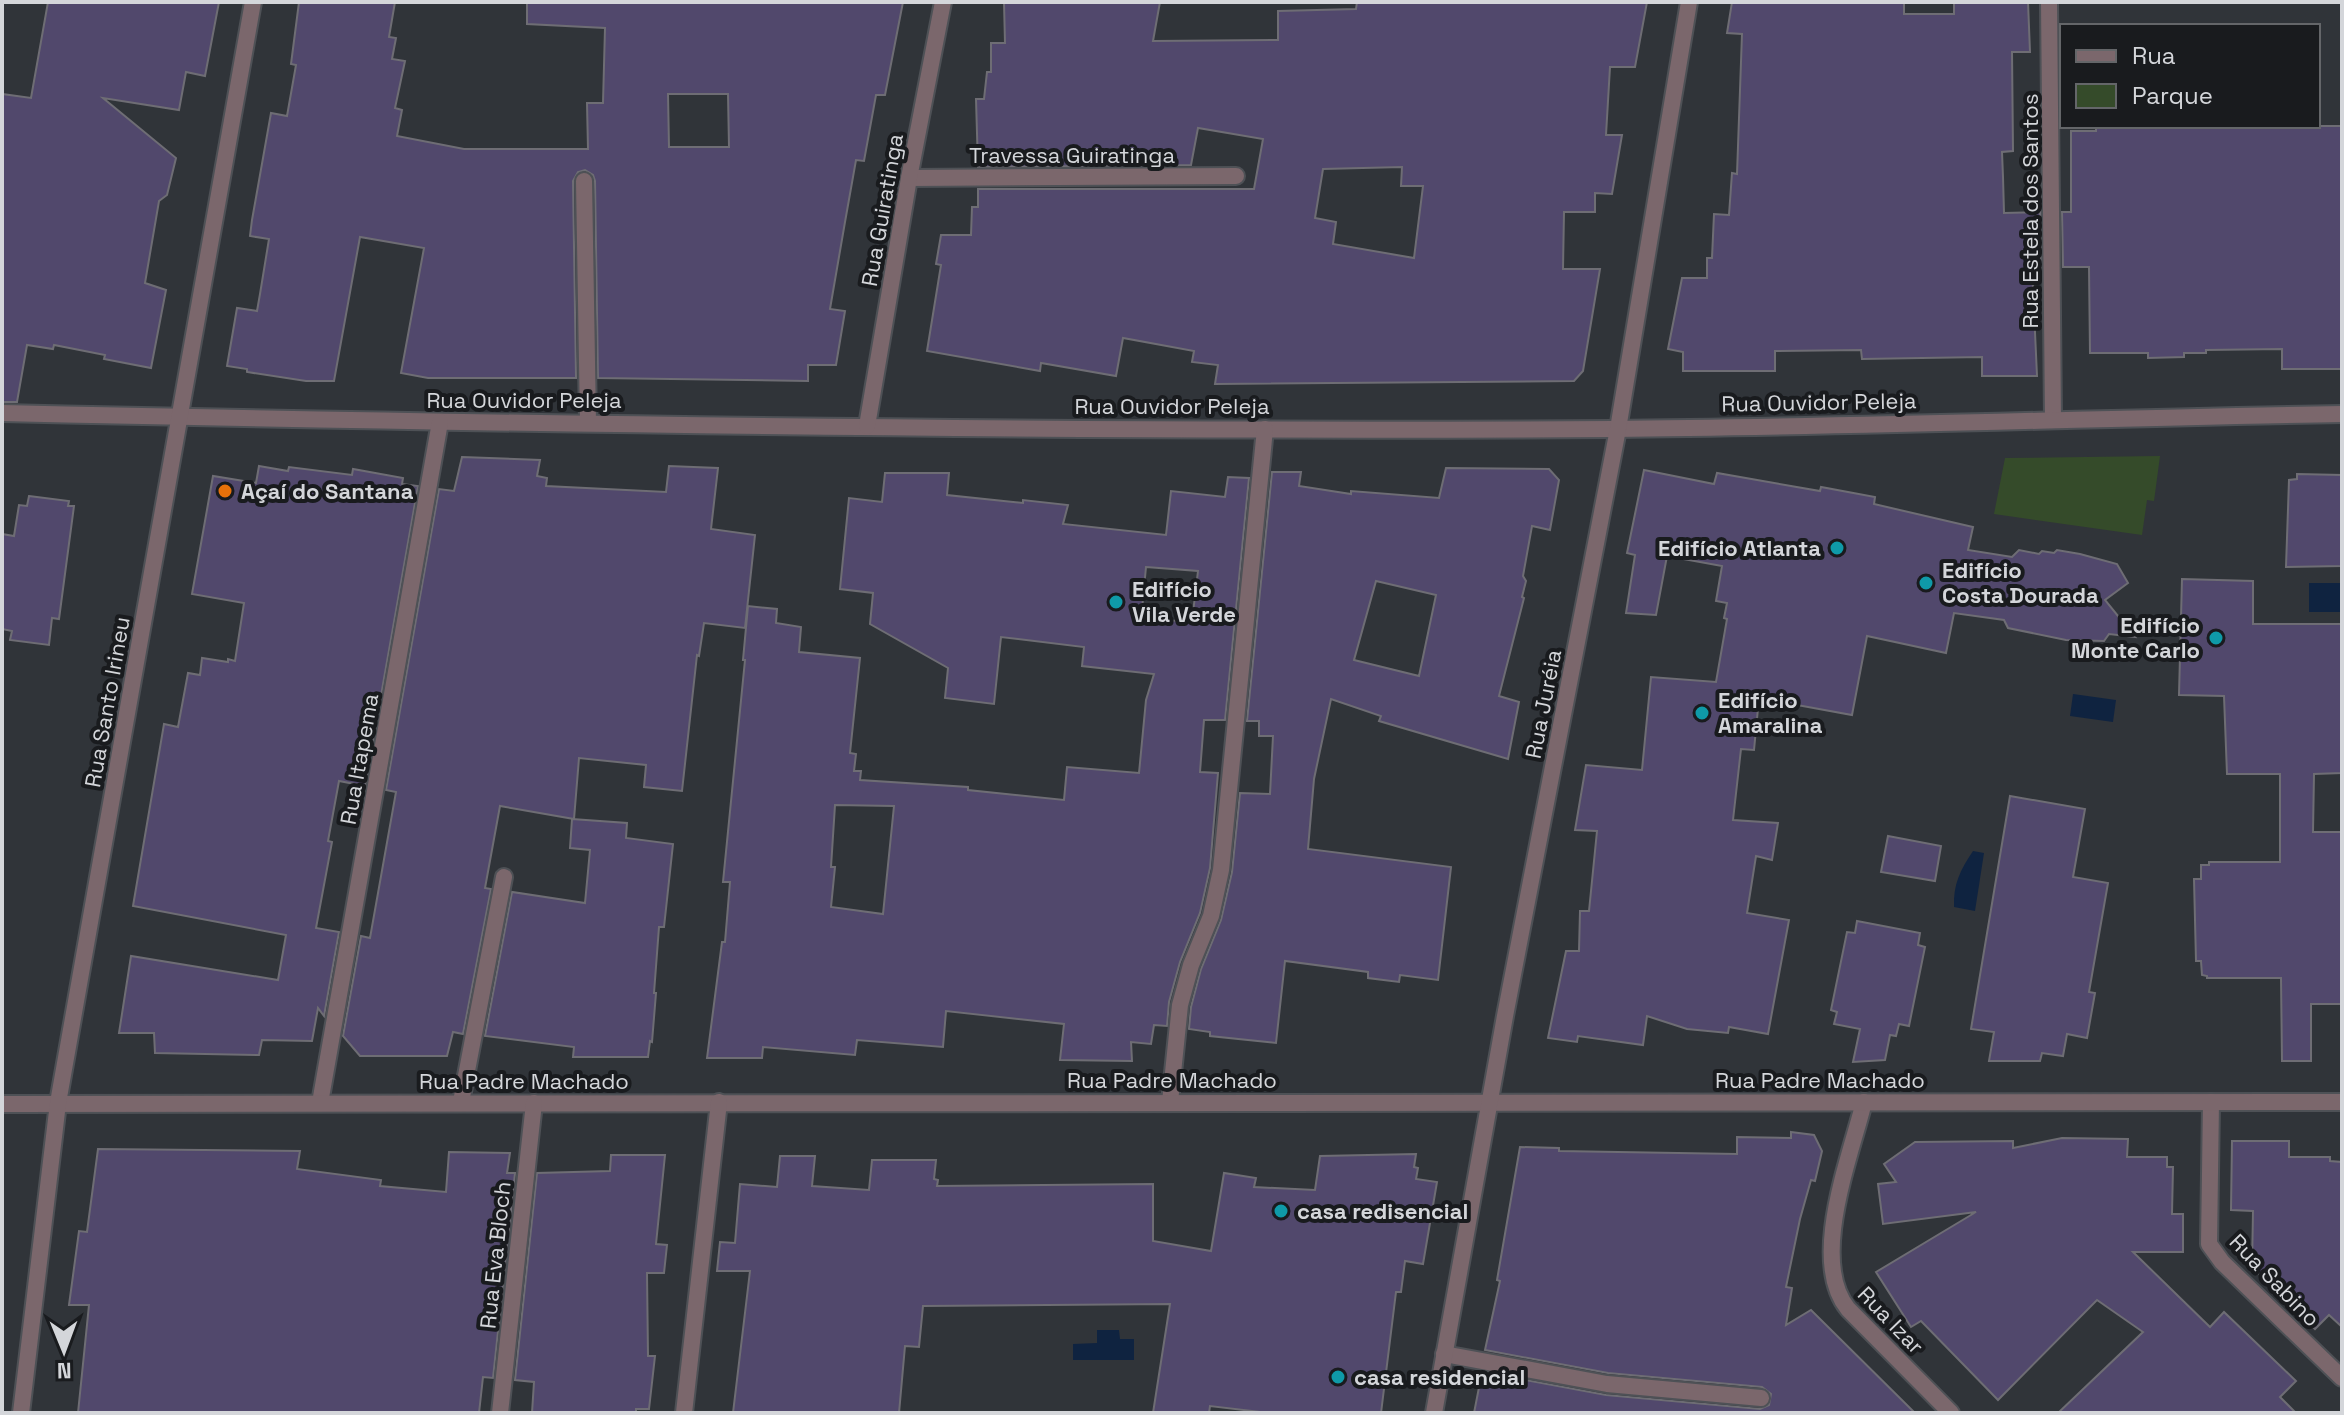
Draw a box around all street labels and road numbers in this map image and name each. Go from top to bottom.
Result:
street label: Rua Estela dos Santos [2016,93,2044,329]
street label: Rua Guiratinga [855,131,909,289]
street label: Travessa Guiratinga [969,141,1175,169]
street label: Rua Ouvidor Peleja [426,386,622,414]
street label: Rua Ouvidor Peleja [1721,386,1917,418]
street label: Rua Ouvidor Peleja [1074,392,1270,420]
street label: Rua Santo Irineu [78,614,136,790]
street label: Rua Juréia [1519,647,1567,761]
street label: Rua Itapema [334,691,384,827]
street label: Rua Padre Machado [1067,1066,1277,1094]
street label: Rua Padre Machado [1715,1066,1925,1094]
street label: Rua Padre Machado [419,1067,629,1095]
street label: Rua Eva Bloch [473,1180,517,1330]
street label: Rua Sabino [2224,1228,2326,1332]
street label: Rua Izar [1852,1280,1930,1360]

